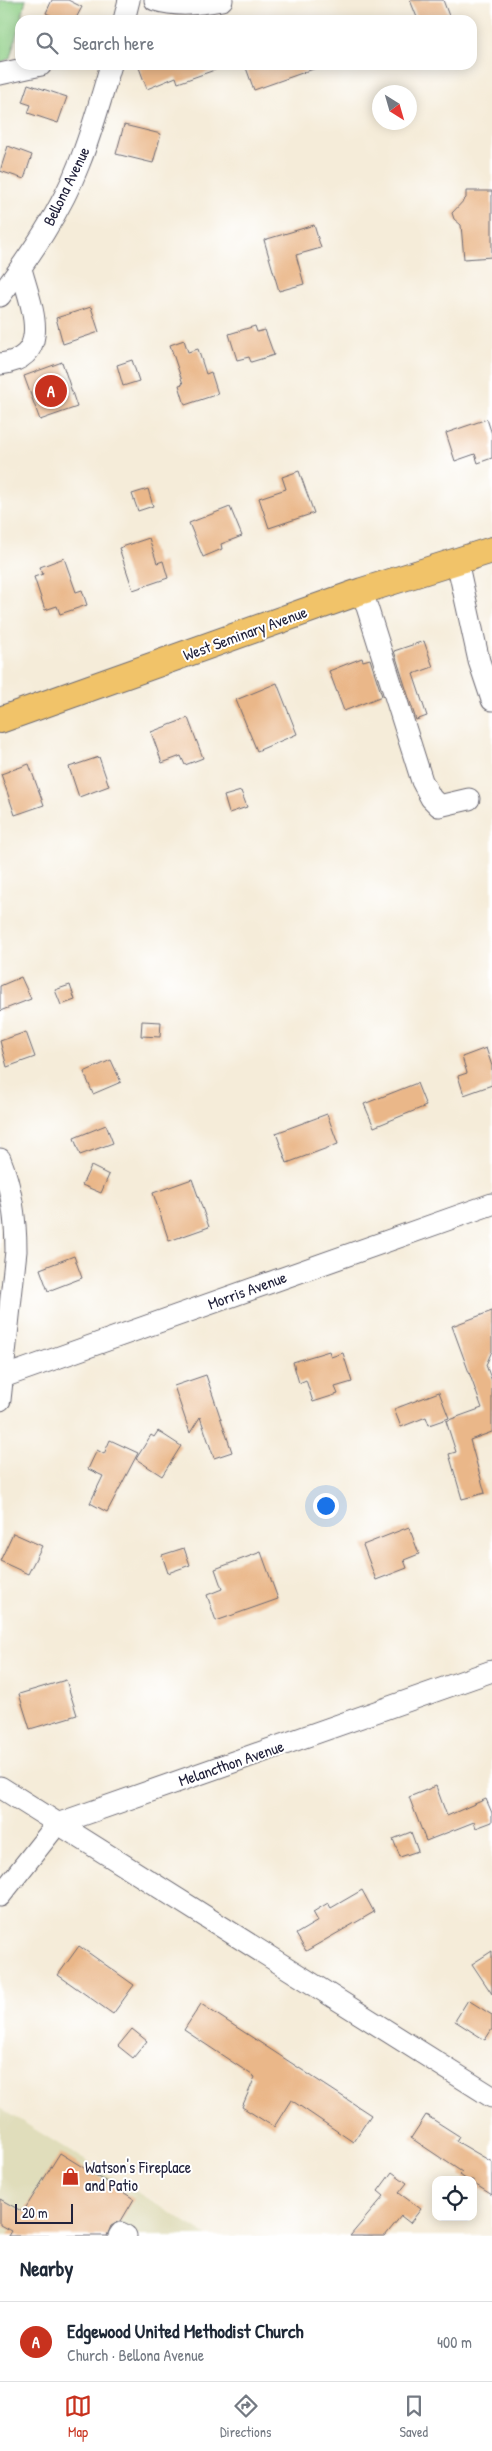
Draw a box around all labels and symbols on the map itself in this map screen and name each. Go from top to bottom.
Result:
north arrow [372,85,417,130]
street label: Bellona Avenue [37,142,95,229]
pin: A [35,372,67,410]
street label: West Seminary Avenue [180,600,311,666]
street label: Morris Avenue [205,1265,290,1314]
your location [313,1493,339,1519]
street label: Melancthon Avenue [175,1734,287,1791]
place label: Watson's Fireplace and Patio [85,2156,192,2196]
shop icon: Watson's Fireplace and Patio [61,2166,81,2186]
scale bar [15,2201,72,2224]

